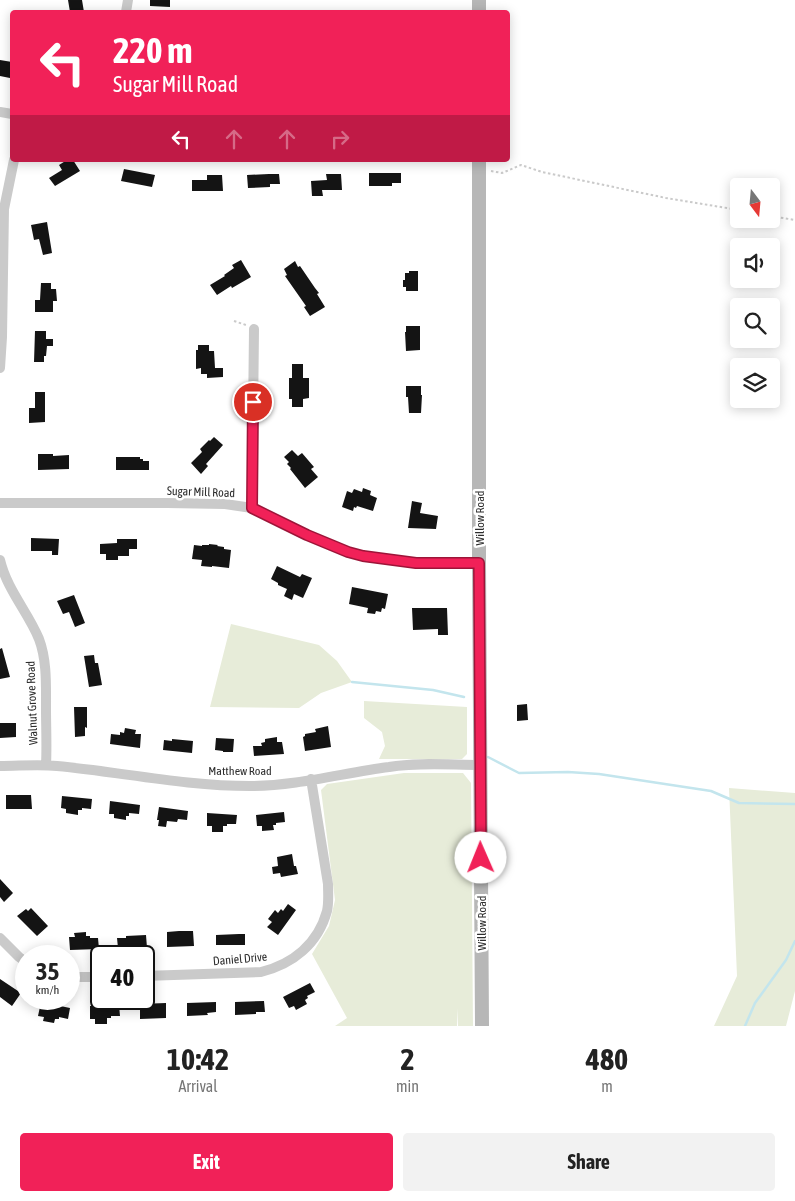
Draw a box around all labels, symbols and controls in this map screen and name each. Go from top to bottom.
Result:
icon: left [30,30,95,95]
text: 220 m [113,30,192,70]
text: Sugar Mill Road [113,71,238,97]
icon: left [167,125,195,153]
icon: ahead [220,125,248,153]
icon: ahead [273,125,301,153]
icon: right [326,125,354,153]
north arrow [730,178,780,228]
map controls [730,178,780,408]
button: sound [730,238,780,288]
button: search [730,298,780,348]
button: layers [730,358,780,408]
pin [232,381,274,423]
icon: arrive [239,388,267,416]
street label: Sugar Mill Road [167,484,235,500]
street label: Willow Road [473,491,487,545]
street label: Walnut Grove Road [24,661,40,745]
street label: Matthew Road [208,764,272,778]
position arrow [454,831,506,883]
street label: Willow Road [475,896,489,950]
speed limit sign: 40 [90,945,155,1010]
street label: Daniel Drive [212,950,268,968]
text: 35 [36,957,59,985]
text: km/h [36,983,59,997]
text: 10:42 [167,1042,229,1076]
text: 2 [400,1042,415,1076]
text: 480 [586,1042,628,1076]
text: Arrival [178,1077,218,1095]
text: min [396,1077,419,1095]
text: m [601,1077,613,1095]
button: Exit [20,1133,393,1191]
button: Share [403,1133,775,1191]

